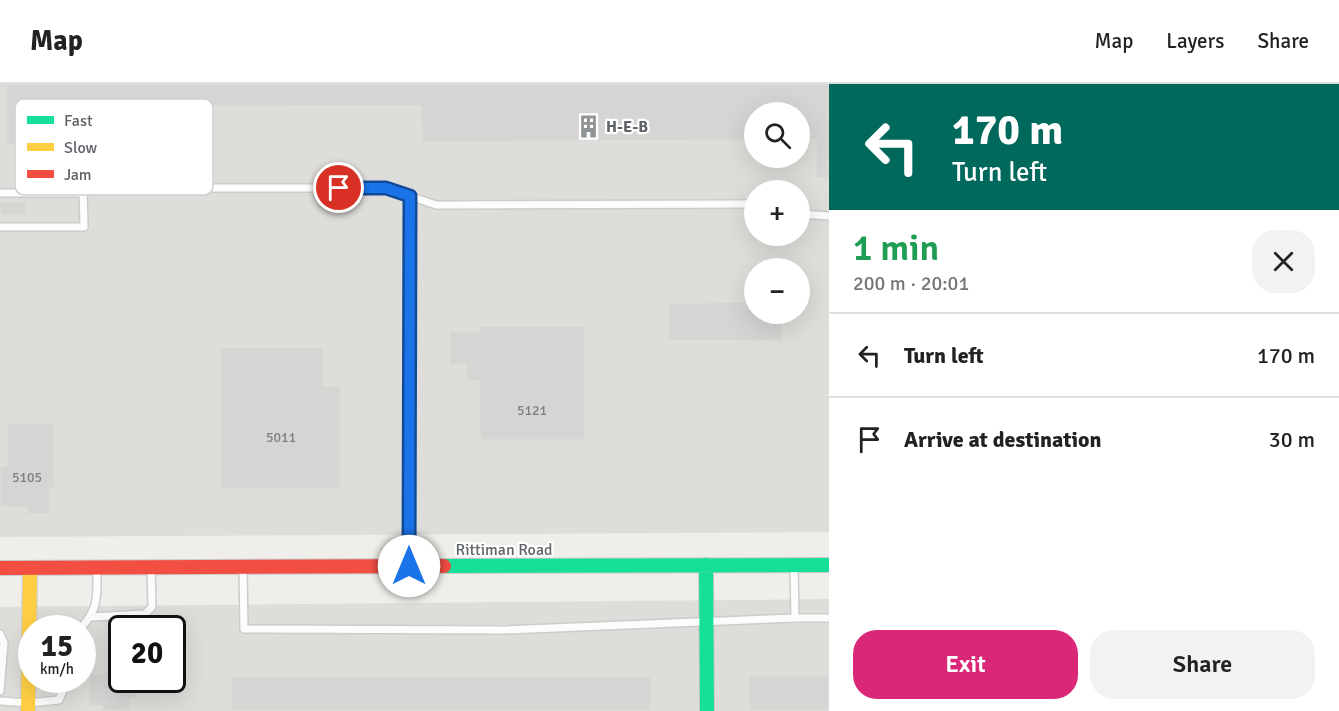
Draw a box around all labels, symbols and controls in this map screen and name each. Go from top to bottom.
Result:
text: Map [30,24,83,58]
text: Map [1095,28,1133,54]
text: Layers [1166,28,1224,54]
text: Share [1257,28,1309,54]
legend [15,99,213,195]
map controls [744,102,810,324]
button: search [744,102,810,168]
text: 170 m [952,105,1063,156]
icon: left [853,108,931,186]
text: Fast [64,111,93,131]
building icon: H-E-B [575,113,601,139]
place label: H-E-B [606,117,648,137]
text: Slow [64,138,98,158]
text: Turn left [952,156,1047,189]
pin [313,162,364,213]
text: Jam [64,165,92,185]
icon: arrive [322,171,355,204]
button: + [744,180,810,246]
text: 1 min [853,226,939,271]
button: close [1252,230,1315,293]
button: − [744,258,810,324]
text: 200 m · 20:01 [853,271,969,296]
icon: left [853,339,886,372]
text: Turn left [904,342,984,369]
text: 170 m [1257,342,1315,369]
house number: 5121 [517,402,547,419]
icon: arrive [853,423,886,456]
text: Arrive at destination [904,426,1101,453]
text: 30 m [1269,426,1315,453]
house number: 5011 [266,429,296,446]
house number: 5105 [12,469,42,486]
position arrow [377,534,441,598]
street label: Rittiman Road [456,540,552,560]
speed limit sign: 20 [108,615,186,693]
text: 15 [41,628,73,665]
button: Exit [853,630,1078,699]
button: Share [1090,630,1315,699]
text: km/h [40,660,74,678]

